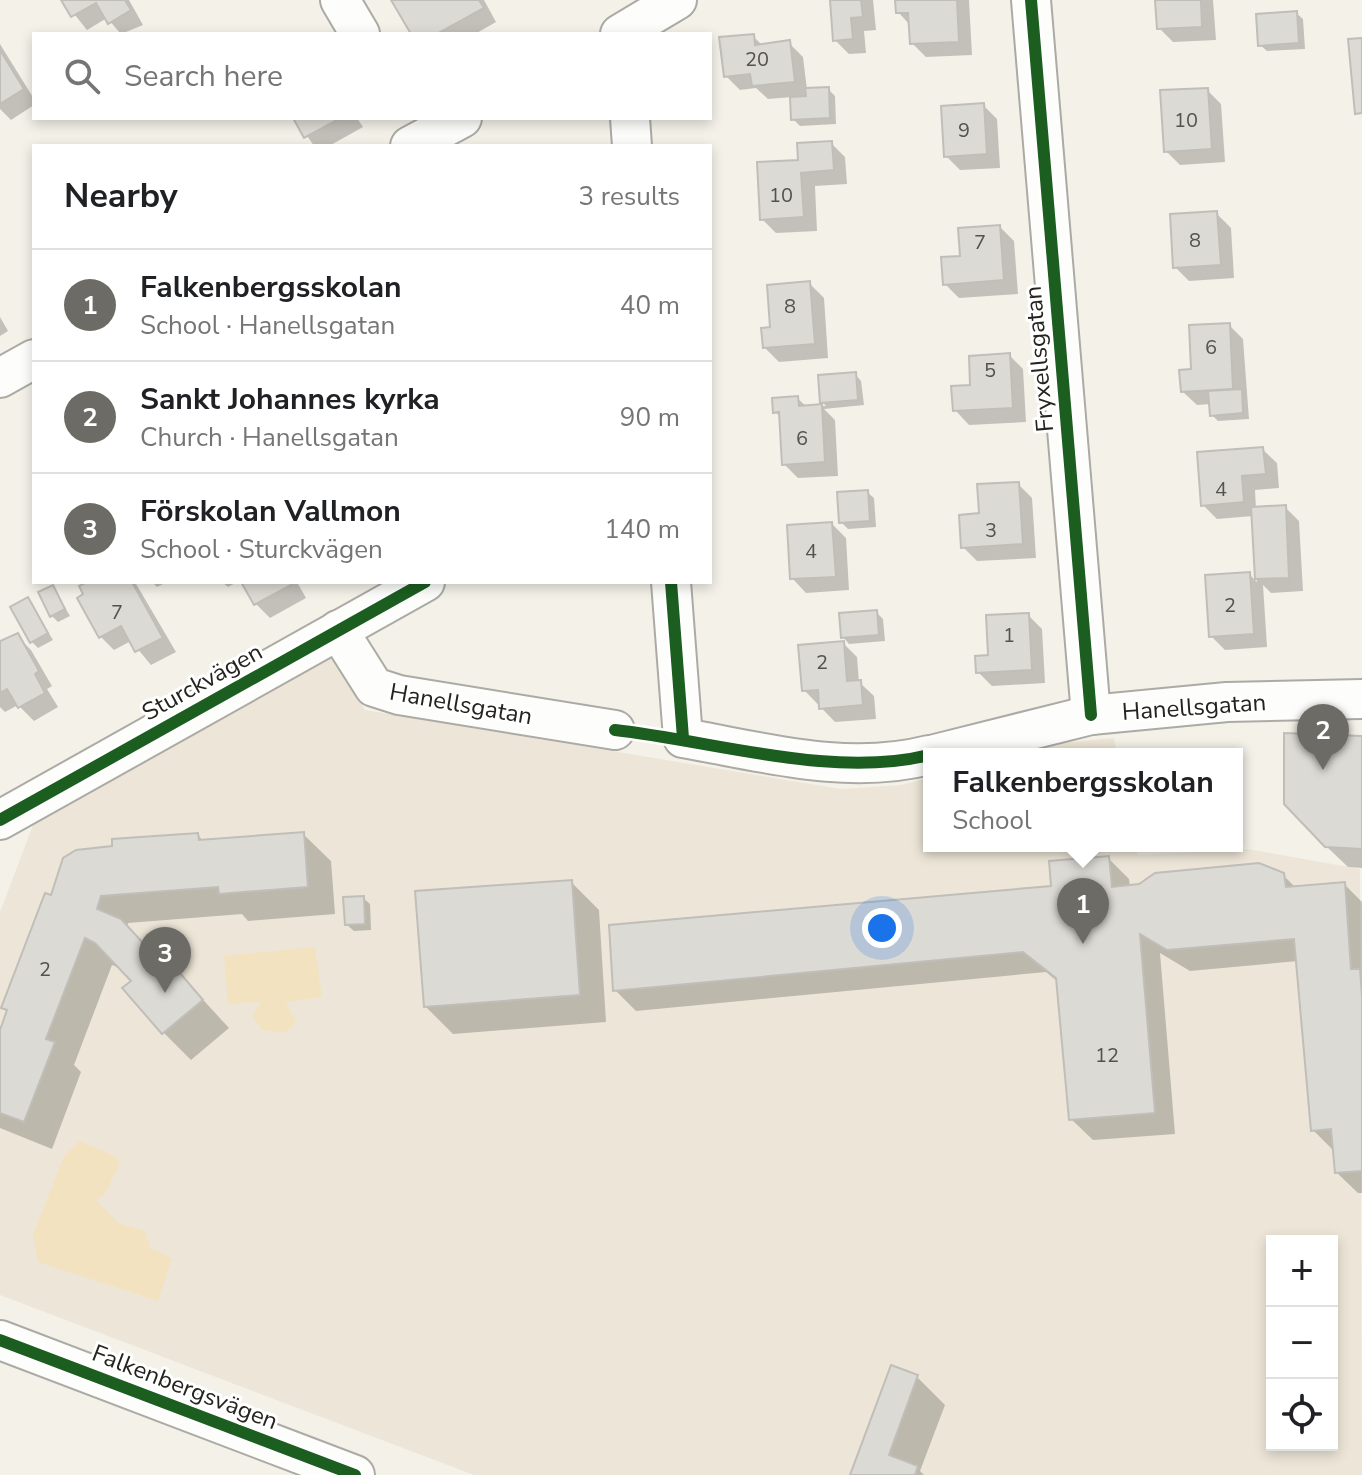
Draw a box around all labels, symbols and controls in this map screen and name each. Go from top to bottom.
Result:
search box [32,32,712,120]
house number: 20 [745,46,769,73]
icon: search [60,54,104,98]
text: Search here [124,56,283,97]
house number: 10 [1174,107,1198,134]
house number: 9 [958,117,970,144]
text: Nearby [64,173,178,219]
text: 3 results [579,179,680,214]
house number: 10 [769,182,793,209]
house number: 8 [1189,227,1201,254]
house number: 7 [974,229,986,256]
text: Falkenbergsskolan [140,267,402,308]
street label: Fryxellsgatan [1017,285,1061,433]
text: 1 [82,288,98,323]
text: 40 m [620,288,680,323]
house number: 8 [784,293,796,320]
text: School · Hanellsgatan [140,308,395,343]
house number: 6 [1205,334,1217,361]
house number: 5 [984,357,996,384]
text: Sankt Johannes kyrka [140,379,440,420]
text: 2 [82,400,98,435]
text: 90 m [620,400,680,435]
text: Church · Hanellsgatan [140,420,399,455]
house number: 6 [796,425,808,452]
house number: 4 [1215,476,1227,503]
text: Förskolan Vallmon [140,491,401,532]
text: 3 [82,512,98,547]
text: 140 m [604,512,680,547]
house number: 3 [985,517,997,544]
text: School · Sturckvägen [140,532,383,567]
house number: 4 [805,538,817,565]
house number: 2 [1224,592,1236,619]
house number: 7 [111,599,123,626]
house number: 1 [1003,622,1015,649]
street label: Sturckvägen [136,636,268,728]
house number: 2 [816,649,828,676]
street label: Hanellsgatan [387,676,535,732]
street label: Hanellsgatan [1121,686,1267,728]
pin: 2 [1297,704,1349,770]
popup [923,748,1243,852]
text: Falkenbergsskolan [952,762,1214,803]
text: School [952,803,1032,838]
pin: 1 [1057,878,1109,944]
your location [862,908,902,948]
pin: 3 [139,927,191,993]
house number: 2 [39,956,51,983]
house number: 12 [1095,1042,1119,1069]
map controls [1266,1235,1338,1451]
button: + [1266,1235,1338,1307]
button: − [1266,1307,1338,1379]
street label: Falkenbergsvägen [88,1337,282,1437]
button: locate [1266,1379,1338,1451]

